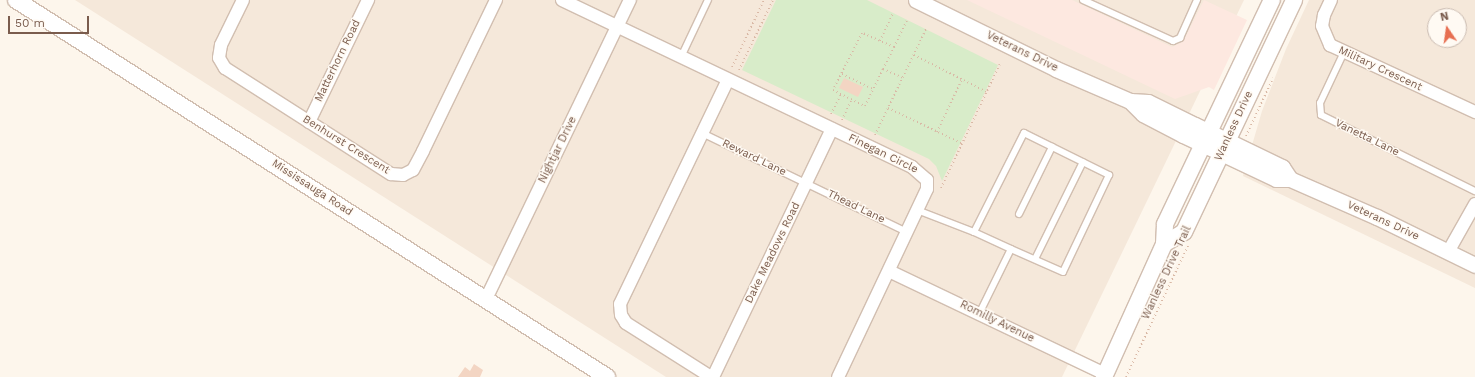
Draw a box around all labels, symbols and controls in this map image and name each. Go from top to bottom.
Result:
scale bar [10,8,91,34]
north arrow [1427,8,1467,48]
text: N [1439,10,1450,24]
text: 50 m [15,16,45,30]
street label: Matterhorn Road [312,18,364,104]
street label: Veterans Drive [984,29,1060,75]
street label: Military Crescent [1336,44,1424,94]
street label: Wanless Drive [1212,89,1256,163]
street label: Benhurst Crescent [300,113,392,177]
street label: Nightjar Drive [536,114,580,186]
street label: Vanetta Lane [1333,117,1401,159]
street label: Finegan Circle [846,131,920,177]
street label: Reward Lane [720,137,788,179]
street label: Mississauga Road [269,157,355,219]
street label: Thead Lane [825,187,887,227]
street label: Veterans Drive [1345,199,1421,243]
street label: Dake Meadows Road [743,200,803,306]
street label: Wanless Drive Trail [1139,224,1195,322]
street label: Romilly Avenue [957,298,1037,346]

